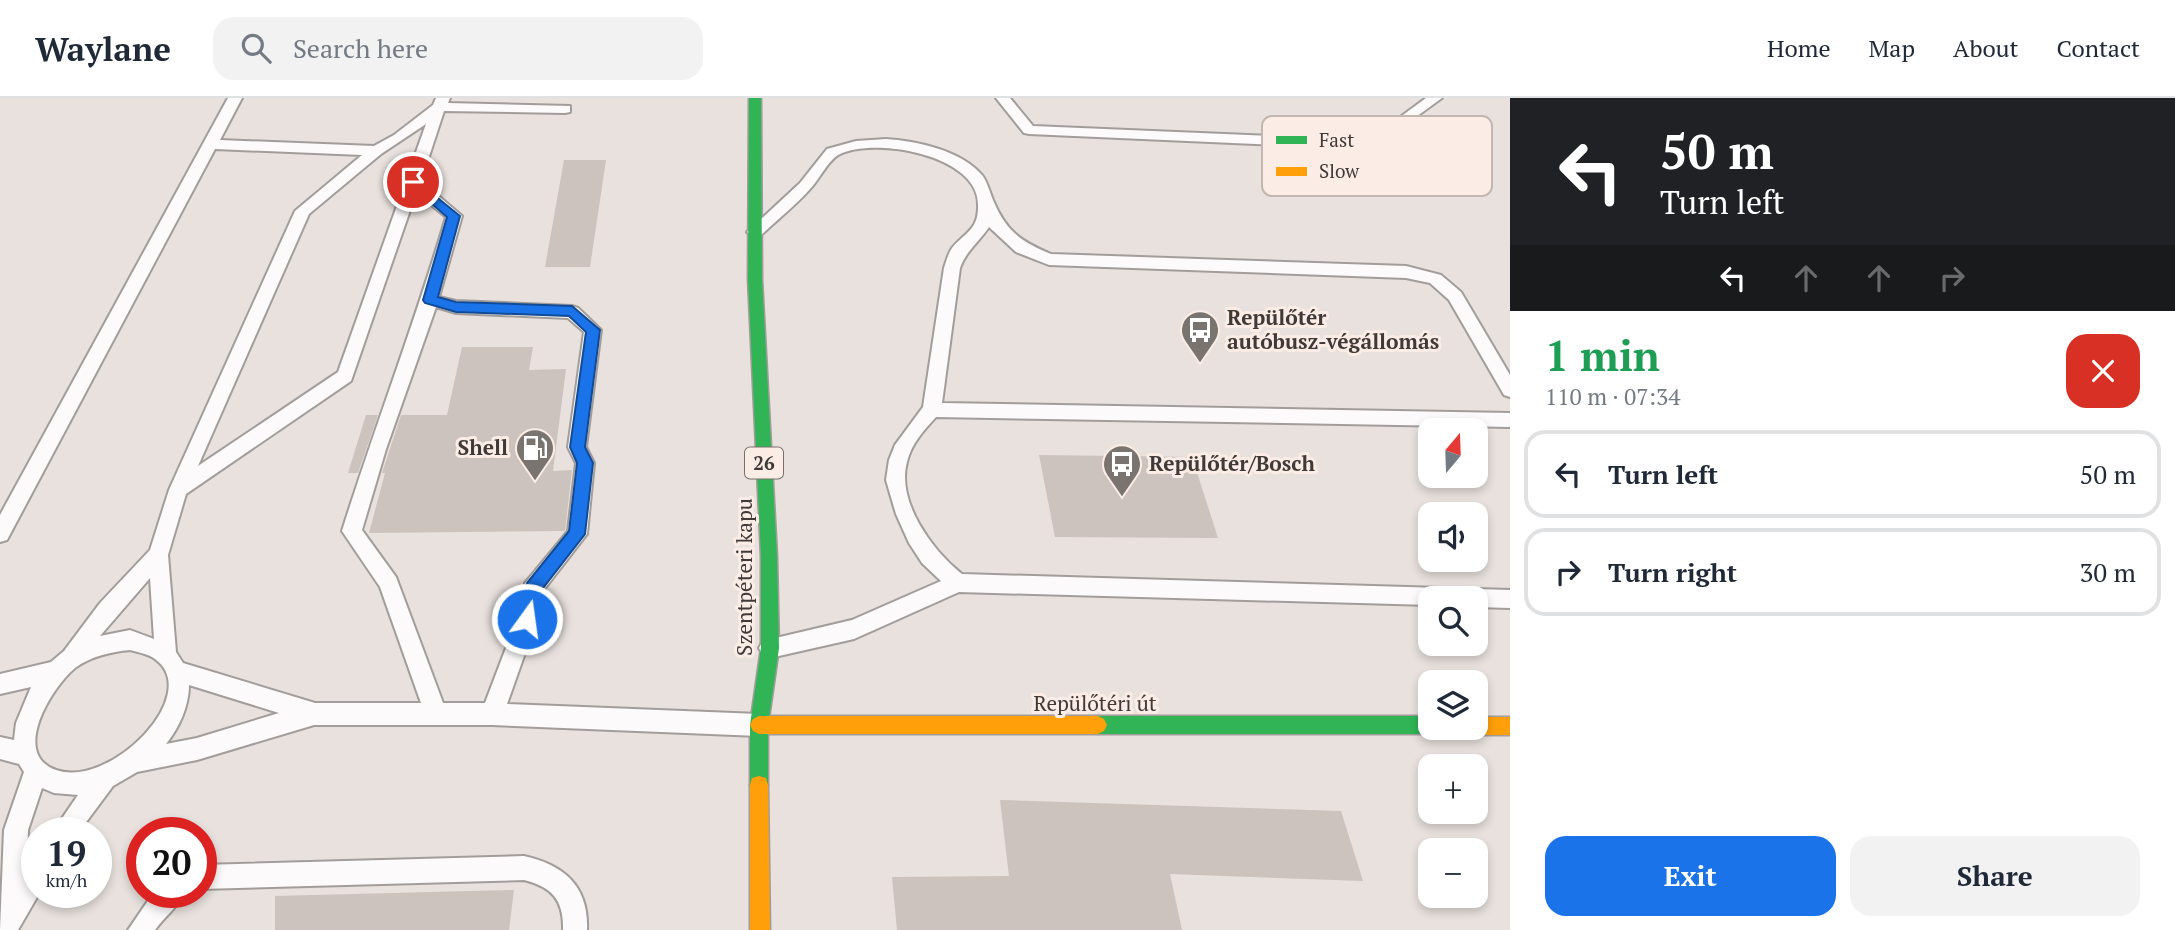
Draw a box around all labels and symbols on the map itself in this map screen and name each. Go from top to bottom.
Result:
legend [1262,116,1492,196]
text: Fast [1319,127,1354,152]
pin [383,152,443,212]
text: Slow [1319,158,1360,183]
place label: Repülőtér autóbusz-végállomás [1227,303,1439,355]
bus stop icon: Repülőtér autóbusz-végállomás [1179,309,1221,364]
north arrow [1418,418,1488,488]
fuel station icon: Shell [514,427,556,482]
place label: Shell [458,433,508,461]
bus stop icon: Repülőtér/Bosch [1101,443,1143,498]
road number: 26 [745,448,783,478]
place label: Repülőtér/Bosch [1149,449,1315,477]
street label: Szentpéteri kapu [730,498,758,656]
position arrow [490,582,564,656]
street label: Repülőtéri út [1033,689,1157,717]
speed limit sign: 20 [126,817,217,908]

